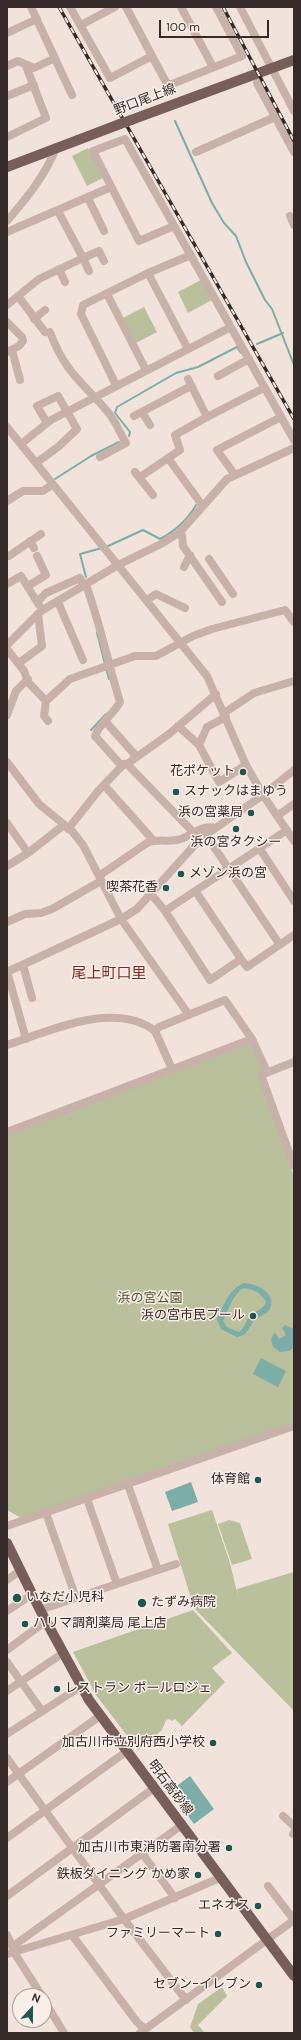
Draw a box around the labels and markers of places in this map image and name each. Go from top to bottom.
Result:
place label: 花ポケット [170,764,235,780]
marker: 花ポケット [238,767,248,777]
place label: スナックはまゆう [184,784,288,800]
marker: スナックはまゆう [171,787,181,797]
place label: 浜の宮薬局 [178,805,243,821]
marker: 浜の宮薬局 [246,808,256,818]
marker: 浜の宮タクシー [231,824,241,834]
place label: 浜の宮タクシー [191,835,281,851]
place label: メゾン浜の宮 [189,866,267,882]
marker: メゾン浜の宮 [176,869,186,879]
place label: 喫茶花香 [106,880,158,896]
marker: 喫茶花香 [161,883,171,893]
place label: 浜の宮市民プール [141,1308,245,1324]
marker: 浜の宮市民プール [248,1311,258,1321]
place label: 体育館 [211,1472,250,1488]
marker: 体育館 [253,1475,263,1485]
place label: いなだ小児科 [26,1590,104,1606]
marker: いなだ小児科 [11,1592,23,1604]
place label: たずみ病院 [151,1595,216,1611]
marker: たずみ病院 [136,1597,148,1609]
place label: ハリマ調剤薬局 尾上店 [33,1616,166,1632]
marker: ハリマ調剤薬局 尾上店 [20,1619,30,1629]
place label: レストラン ポールロジェ [65,1681,211,1697]
marker: レストラン ポールロジェ [52,1684,62,1694]
place label: 加古川市立別府西小学校 [62,1735,205,1751]
marker: 加古川市立別府西小学校 [208,1738,218,1748]
place label: 加古川市東消防署南分署 [78,1840,221,1856]
marker: 加古川市東消防署南分署 [224,1843,234,1853]
place label: 鉄板ダイニング かめ家 [57,1867,190,1883]
marker: 鉄板ダイニング かめ家 [193,1870,203,1880]
place label: エネオス [198,1898,250,1914]
marker: エネオス [253,1901,263,1911]
place label: ファミリーマート [106,1926,210,1942]
marker: ファミリーマート [213,1929,223,1939]
place label: セブン-イレブン [153,1977,251,1993]
marker: セブン-イレブン [254,1980,264,1990]

